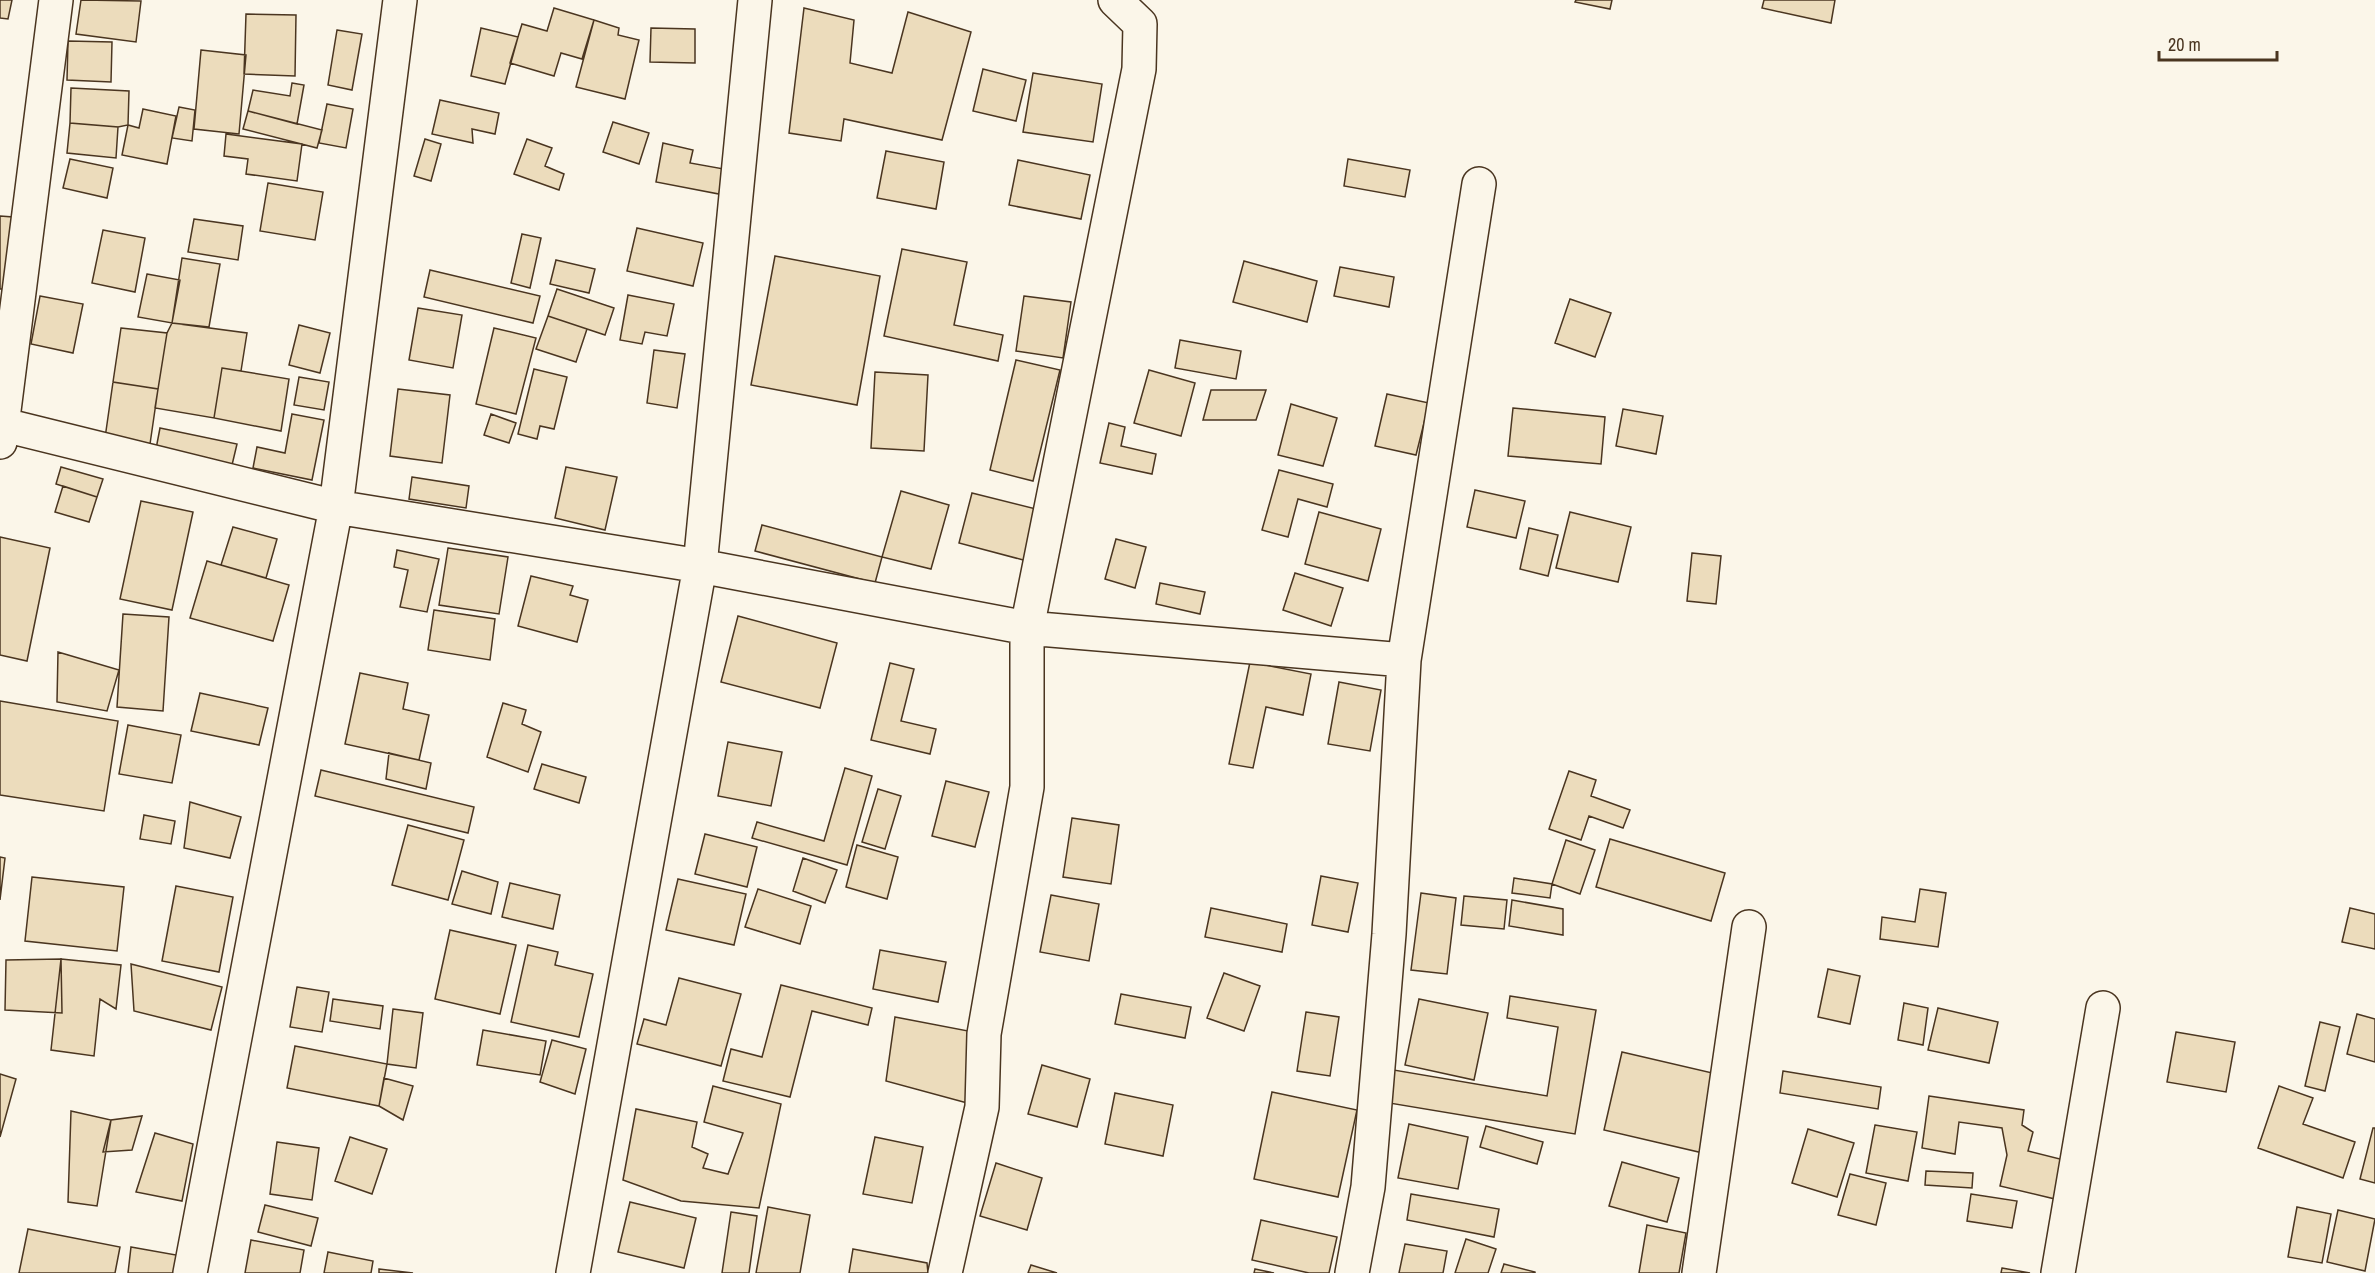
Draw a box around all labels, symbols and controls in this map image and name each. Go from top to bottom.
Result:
scale bar [2159,24,2278,62]
text: 20 m [2168,32,2201,57]

